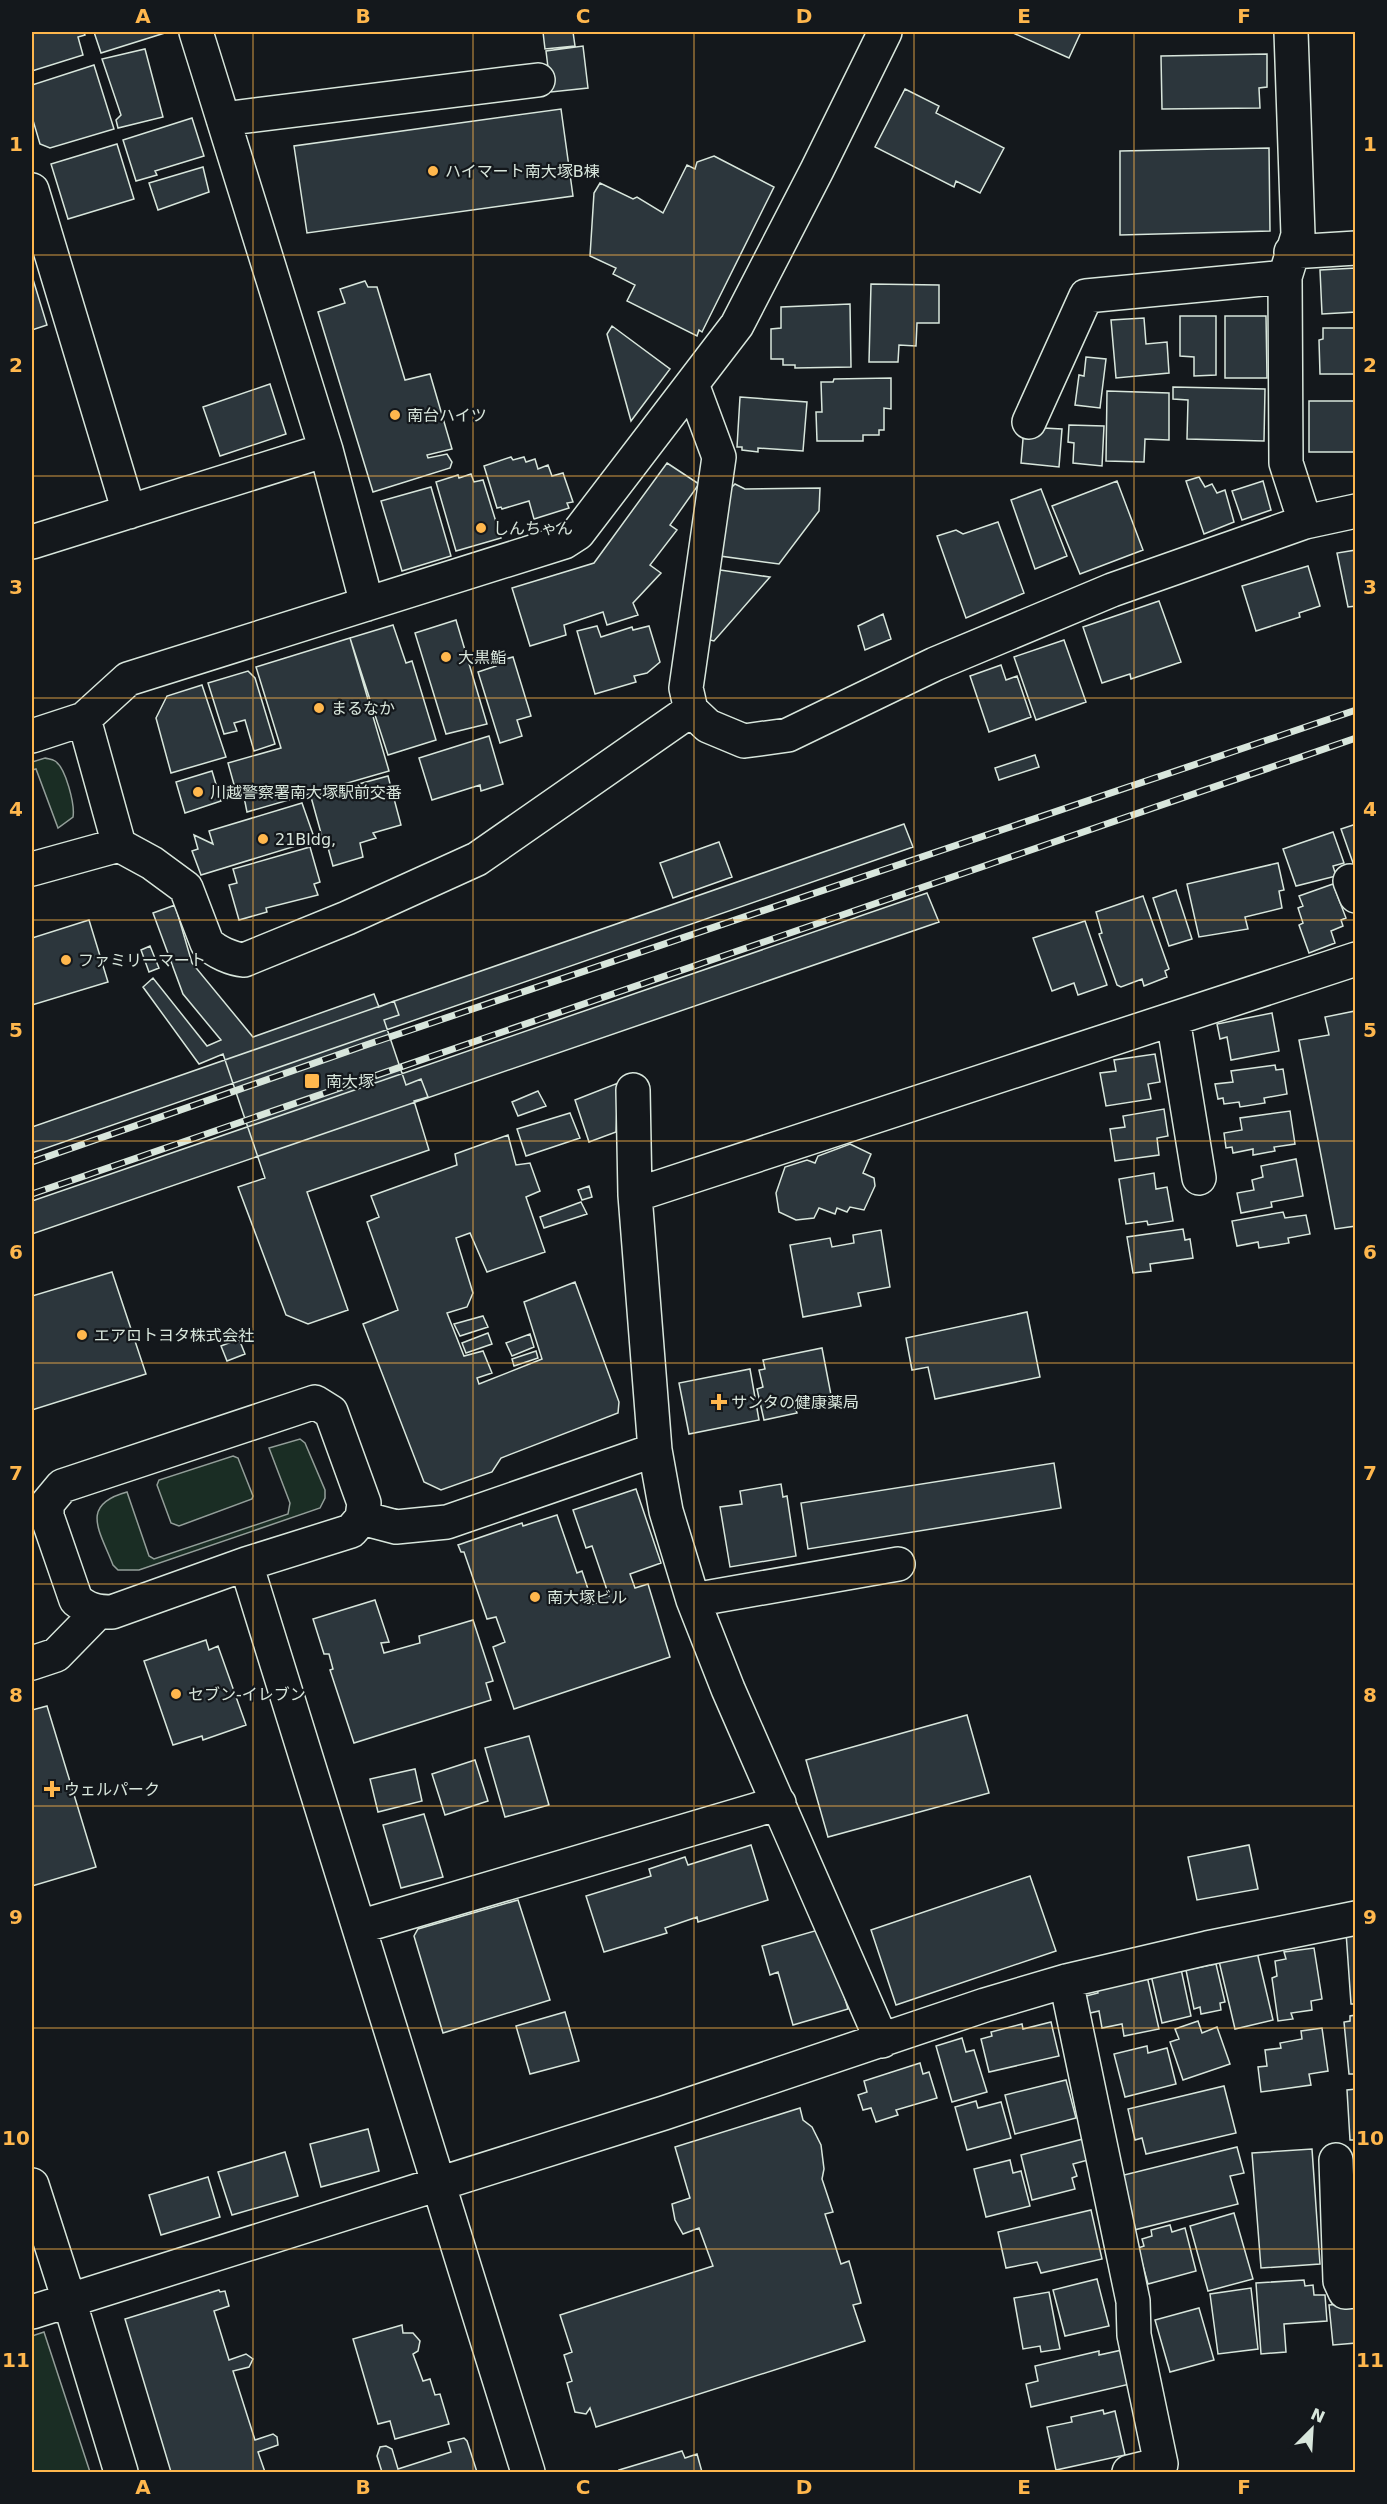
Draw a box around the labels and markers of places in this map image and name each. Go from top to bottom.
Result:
place label: ハイマート南大塚B棟 [445,162,600,181]
marker: ハイマート南大塚B棟 [426,164,440,178]
place label: 南台ハイツ [407,406,487,425]
marker: 南台ハイツ [388,408,402,422]
place label: しんちゃん [493,519,573,538]
marker: しんちゃん [474,521,488,535]
place label: 大黒鮨 [458,648,506,667]
marker: 大黒鮨 [439,650,453,664]
place label: まるなか [331,699,395,718]
marker: まるなか [312,701,326,715]
place label: 川越警察署南大塚駅前交番 [210,783,402,802]
marker: 川越警察署南大塚駅前交番 [191,785,205,799]
place label: 21Bldg, [275,830,336,849]
marker: 21Bldg, [256,832,270,846]
place label: ファミリーマート [78,951,206,970]
marker: ファミリーマート [59,953,73,967]
marker: 南大塚 [303,1072,321,1090]
place label: 南大塚 [326,1072,374,1091]
place label: エアロトヨタ株式会社 [94,1326,254,1345]
marker: エアロトヨタ株式会社 [75,1328,89,1342]
place label: サンタの健康薬局 [731,1393,859,1412]
marker: サンタの健康薬局 [712,1395,726,1409]
place label: 南大塚ビル [547,1588,627,1607]
marker: 南大塚ビル [528,1590,542,1604]
place label: セブン-イレブン [188,1685,306,1704]
marker: セブン-イレブン [169,1687,183,1701]
place label: ウェルパーク [64,1780,160,1799]
marker: ウェルパーク [45,1782,59,1796]

